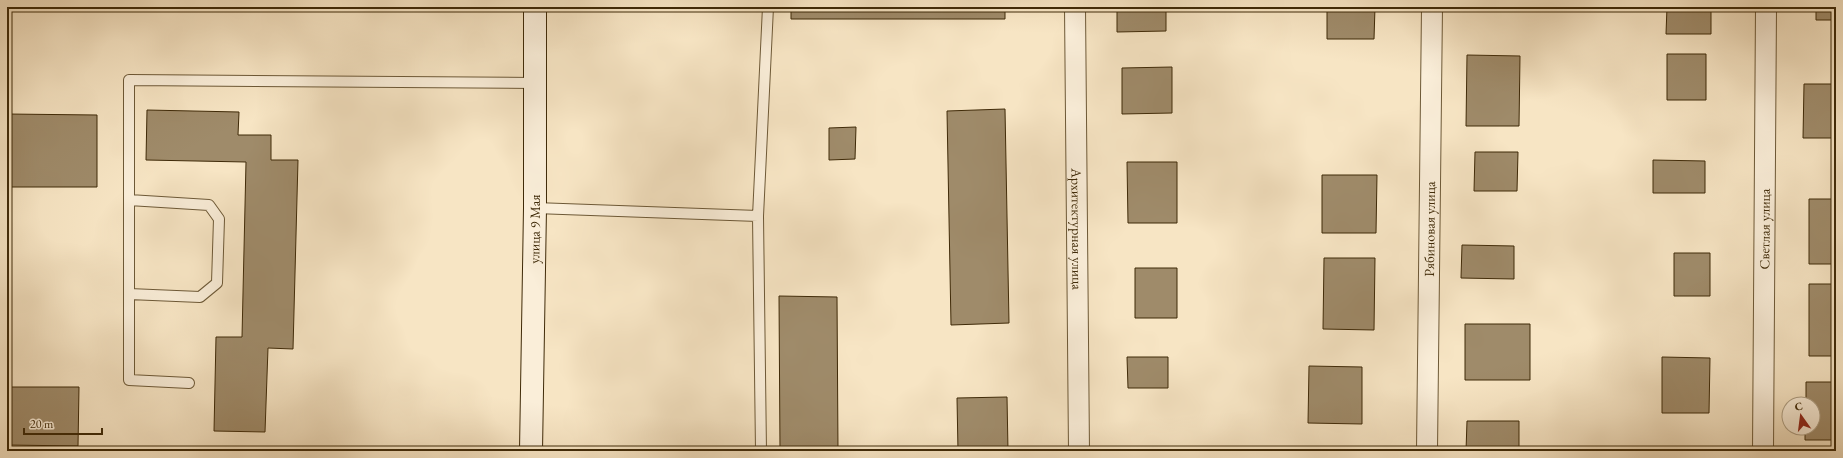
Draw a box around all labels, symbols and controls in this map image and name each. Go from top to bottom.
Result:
street label: Архитектурная улица [1067,167,1087,290]
street label: Рябиновая улица [1420,181,1439,277]
street label: Светлая улица [1755,188,1774,270]
street label: улица 9 Мая [525,194,544,264]
north arrow [1781,396,1821,436]
text: С [1793,399,1804,414]
scale bar [24,410,102,436]
text: 20 m [30,416,54,432]

